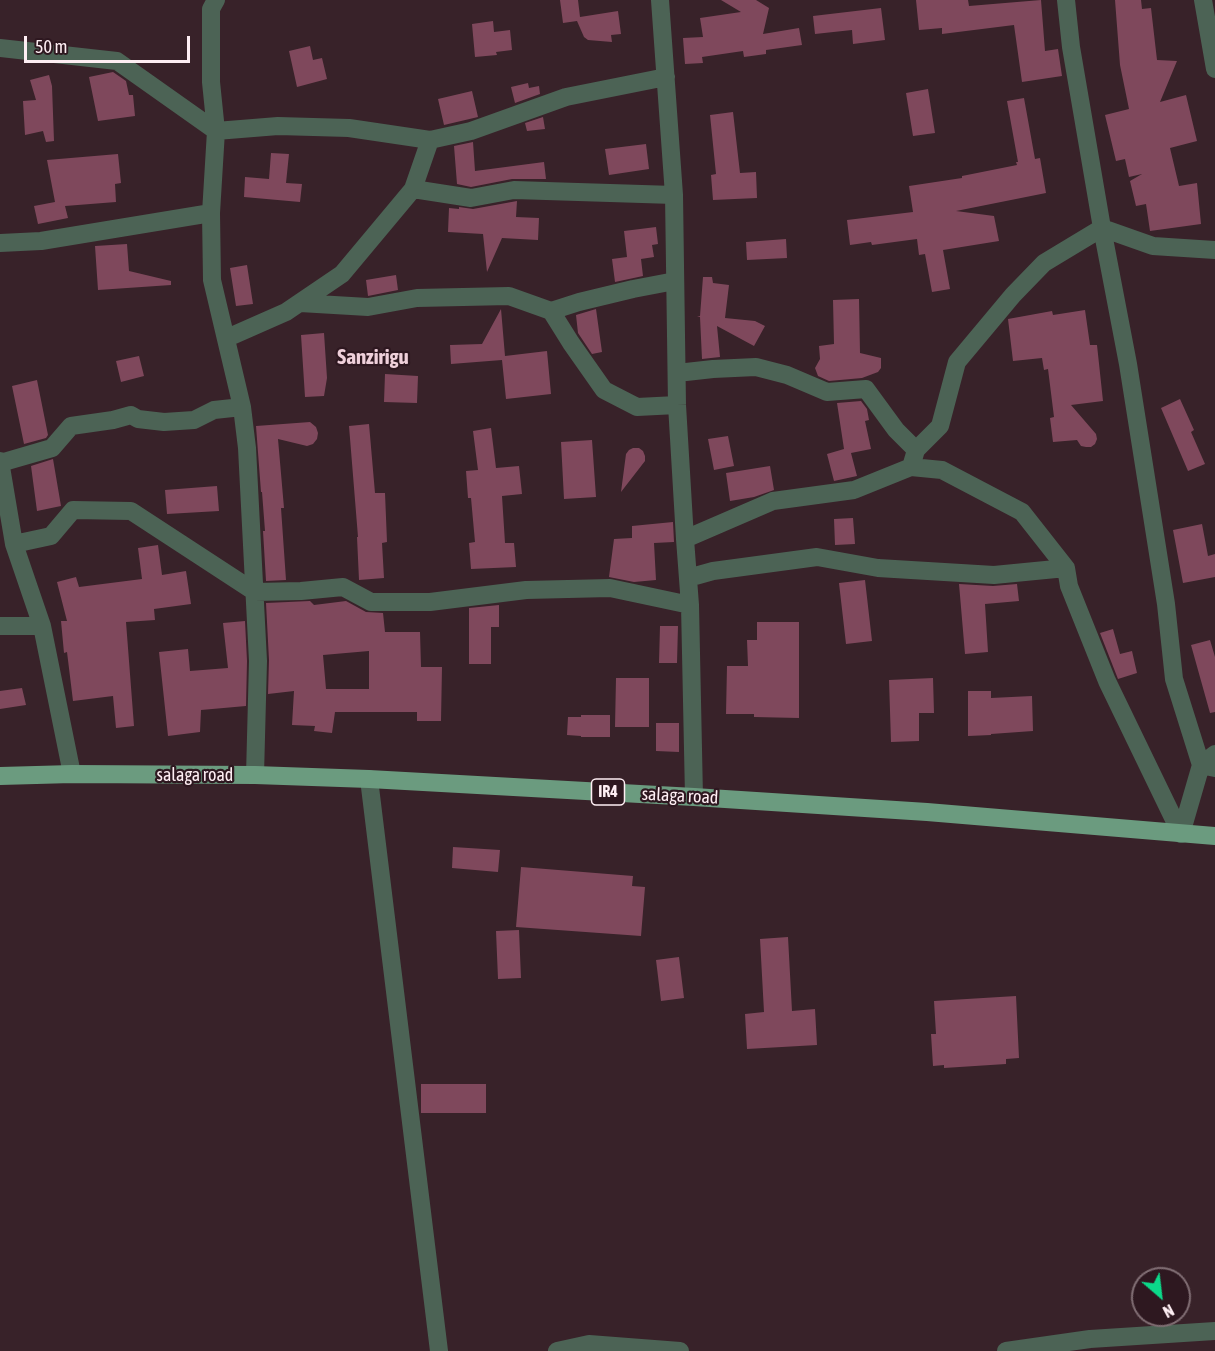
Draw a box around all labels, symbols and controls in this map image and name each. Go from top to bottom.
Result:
scale bar [27,24,194,62]
text: 50 m [35,36,67,57]
district label: Sanzirigu [337,344,409,370]
street label: salaga road [157,764,233,786]
road number: IR4 [592,779,624,805]
street label: salaga road [641,783,719,809]
north arrow [1131,1267,1191,1327]
text: N [1160,1301,1177,1321]

